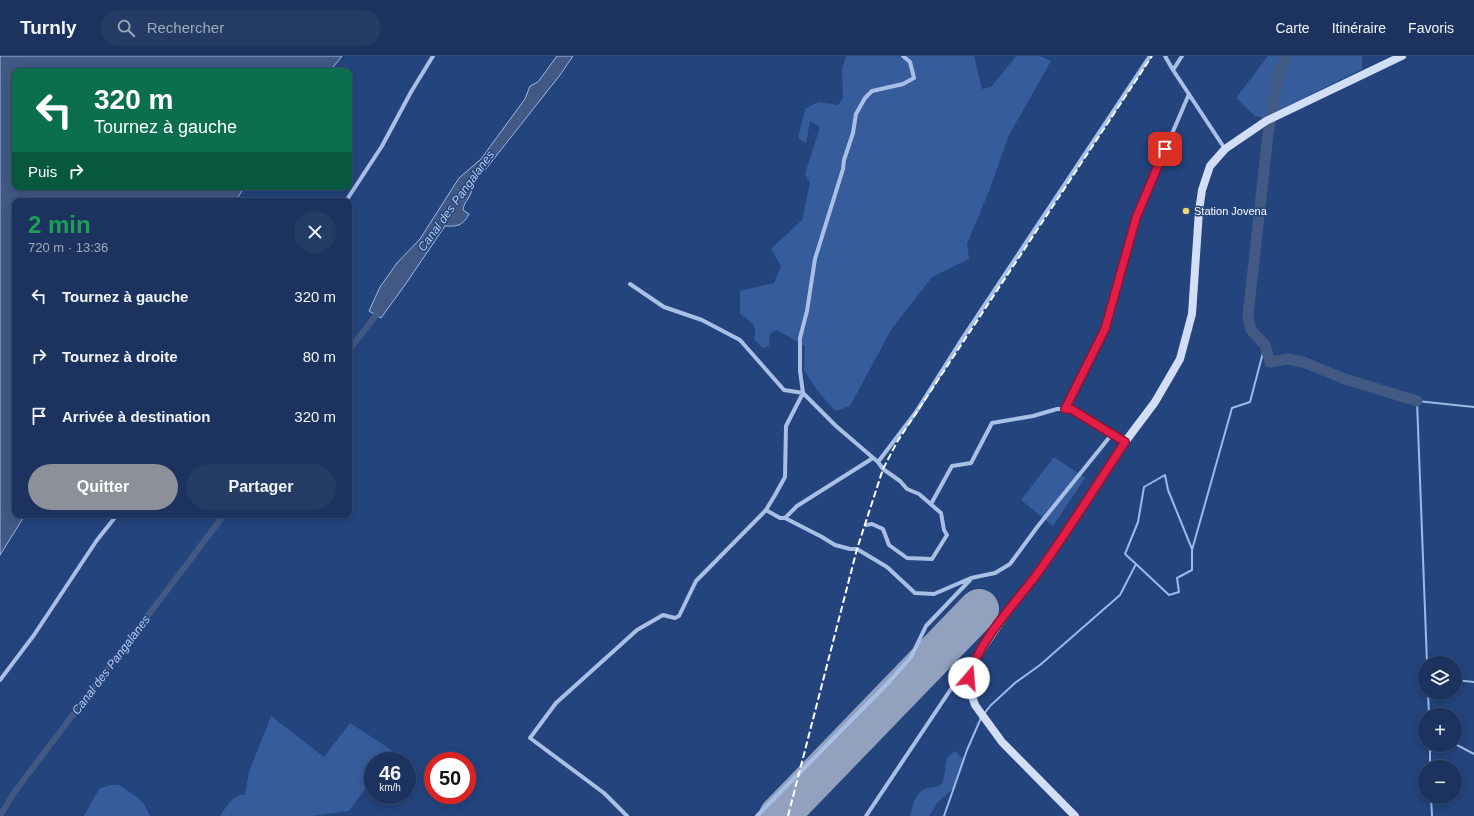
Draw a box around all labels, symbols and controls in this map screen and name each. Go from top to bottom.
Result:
search box [101,10,381,46]
text: Turnly [20,17,77,38]
icon: search [115,17,137,39]
text: Rechercher [147,19,224,36]
text: Carte [1275,20,1310,36]
text: Itinéraire [1332,20,1386,36]
text: Favoris [1408,20,1454,36]
icon: left [28,84,80,136]
text: 320 m [94,84,173,115]
text: Tournez à gauche [94,117,237,137]
pin [1148,132,1182,166]
icon: arrive [1154,138,1176,160]
water label: Canal des Pangalanes [415,148,497,254]
icon: right [65,160,87,182]
text: Puis [28,163,57,180]
place label: Station Jovena [1194,205,1268,217]
marker: Station Jovena [1181,206,1191,216]
text: 2 min [28,211,91,238]
button: close [294,211,336,253]
text: 720 m · 13:36 [28,240,108,255]
icon: left [28,285,50,307]
text: Tournez à gauche [62,288,188,305]
text: 320 m [294,288,336,305]
icon: right [28,345,50,367]
text: Tournez à droite [62,348,178,365]
text: 80 m [303,348,336,365]
icon: arrive [28,405,50,427]
text: Arrivée à destination [62,408,210,425]
text: 320 m [294,408,336,425]
button: Quitter [28,464,178,510]
button: Partager [186,464,336,510]
water label: Canal des Pangalanes [69,613,153,717]
map controls [1418,656,1462,804]
button: layers [1418,656,1462,700]
position arrow [948,657,990,699]
button: + [1418,708,1462,752]
speed limit sign: 50 [424,752,476,804]
button: − [1418,760,1462,804]
text: 46 [379,762,401,784]
text: km/h [379,782,401,793]

